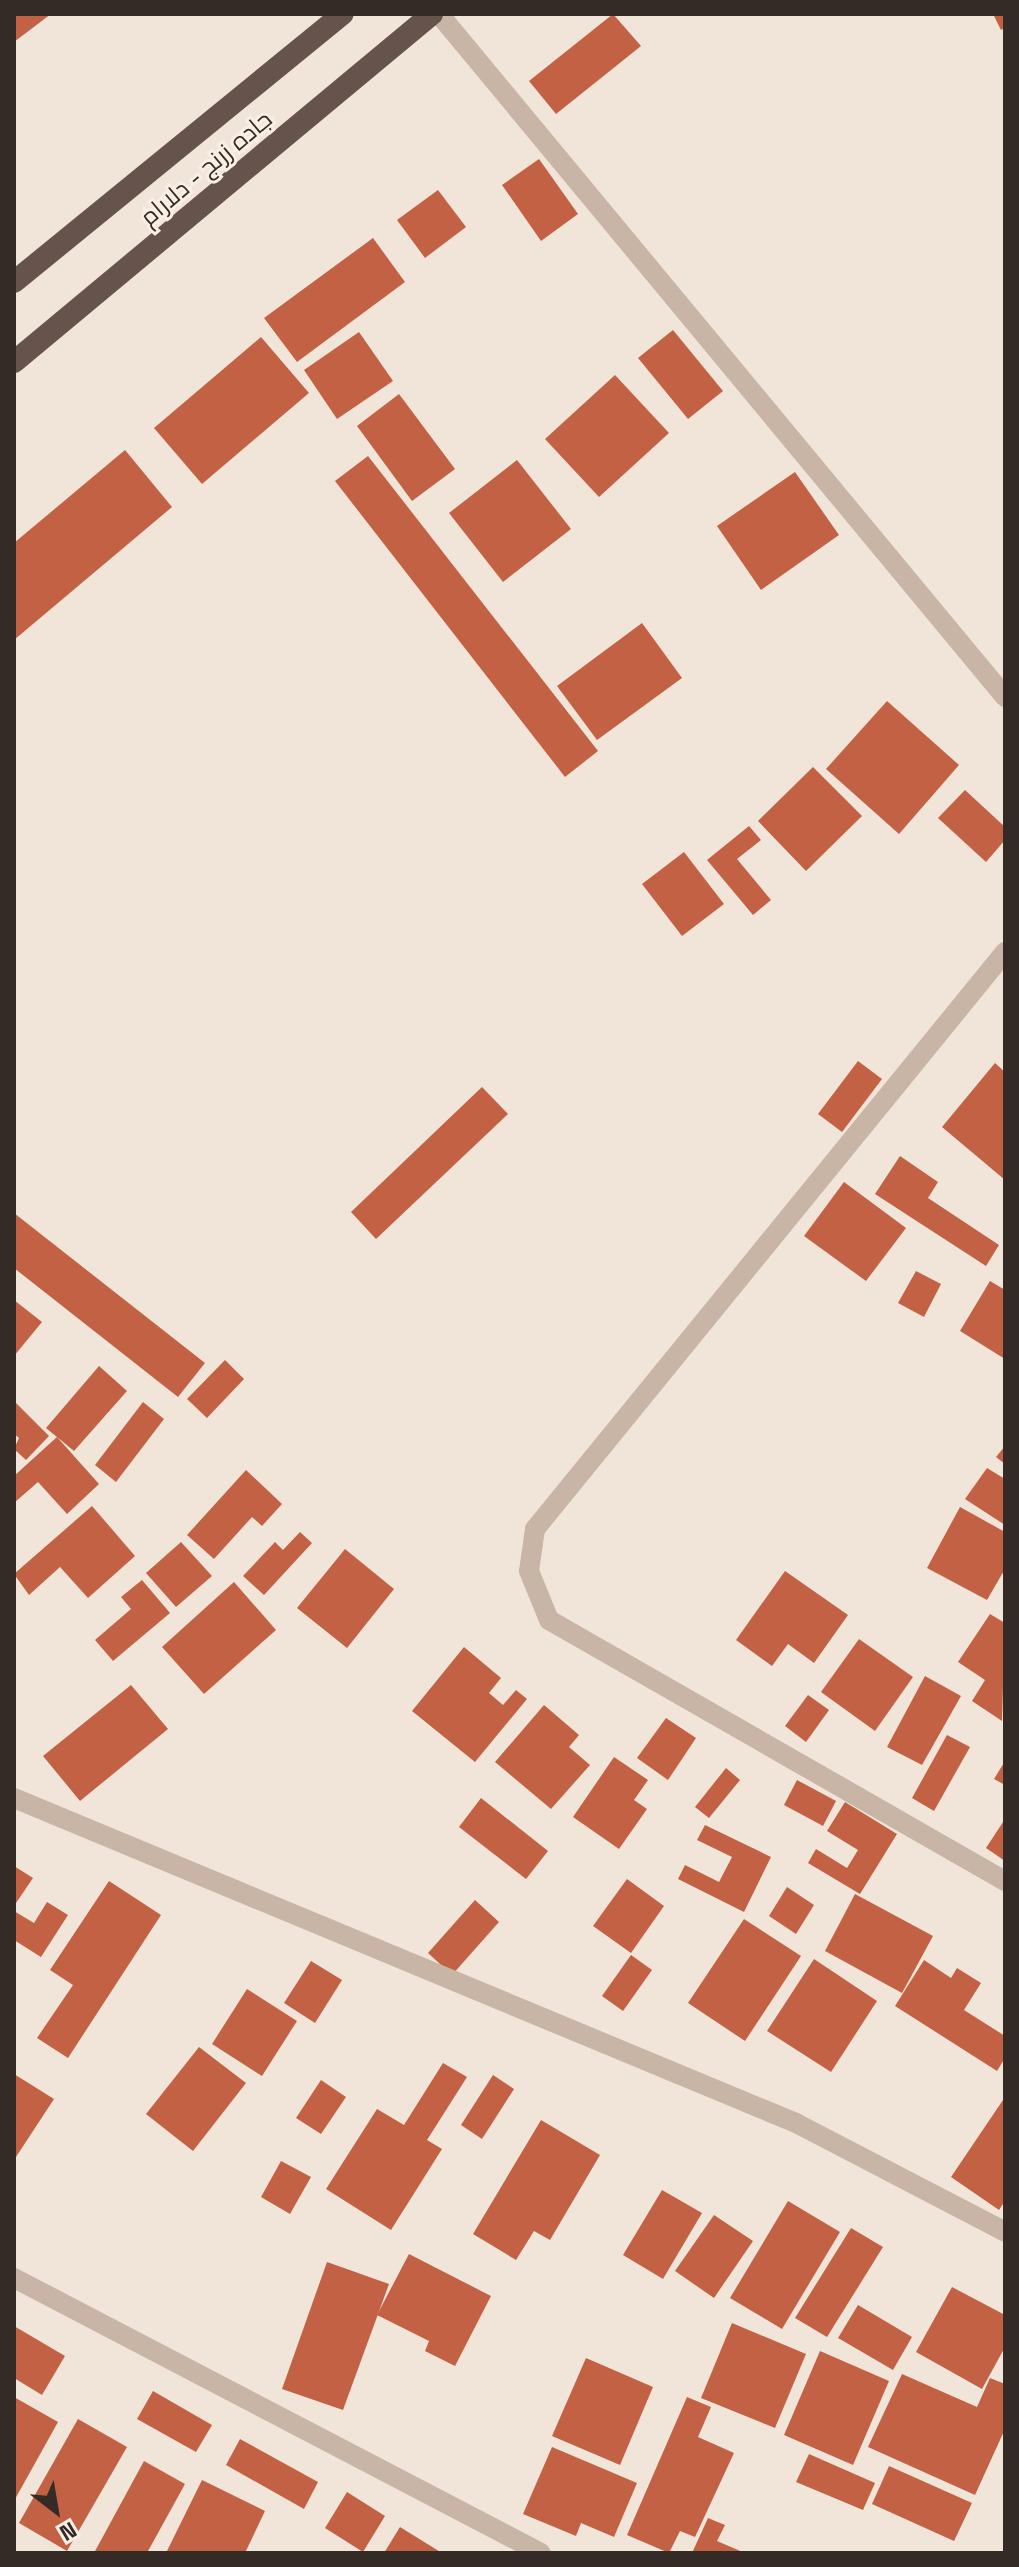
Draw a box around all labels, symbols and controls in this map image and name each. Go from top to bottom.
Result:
street label: جاده زرنج - دلارام [134,104,278,232]
north arrow [16,2471,96,2551]
text: N [55,2516,82,2547]

